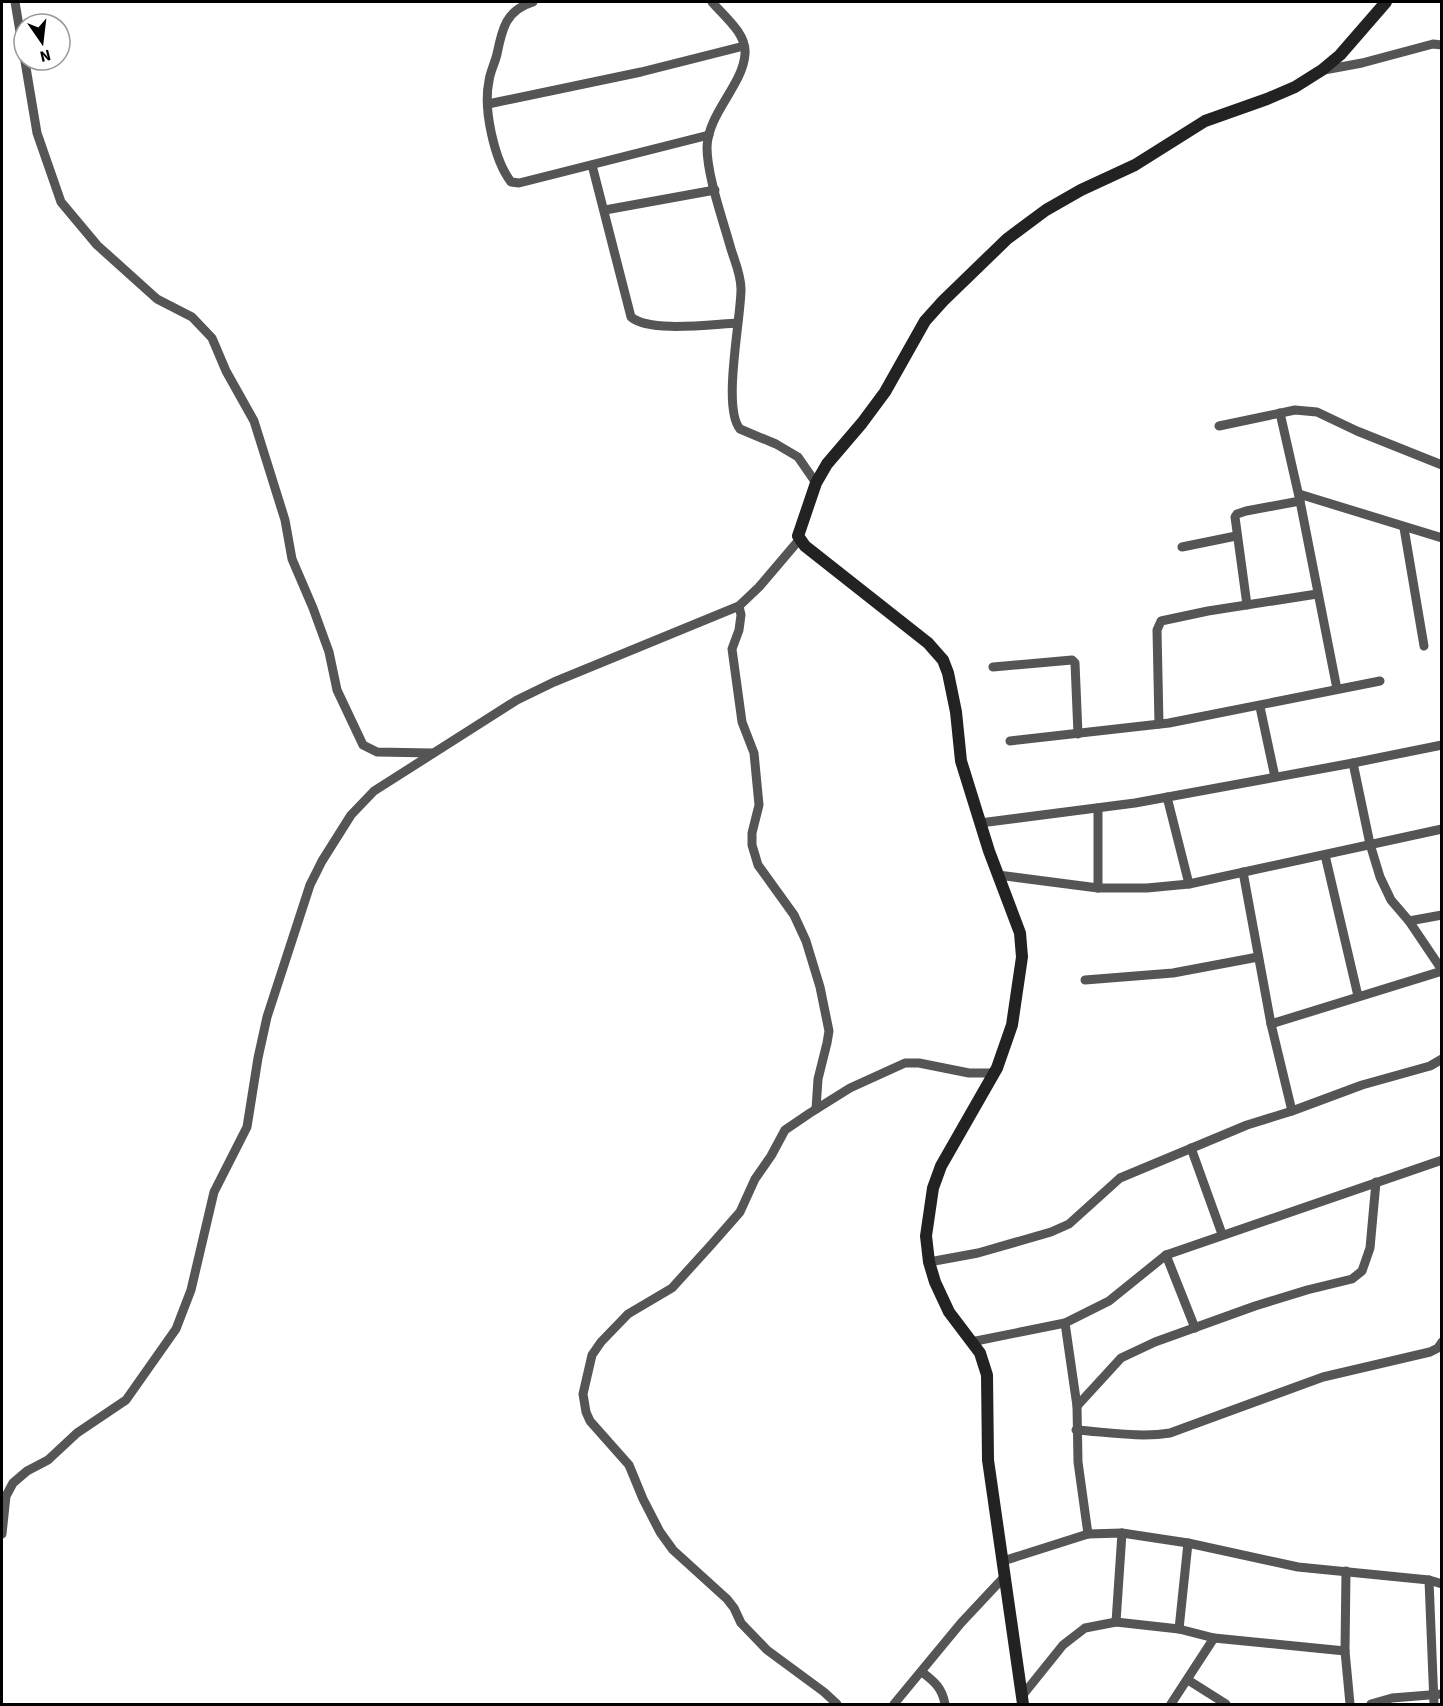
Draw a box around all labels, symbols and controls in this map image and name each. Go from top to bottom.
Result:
north arrow [12,12,72,72]
text: N [38,44,53,68]

